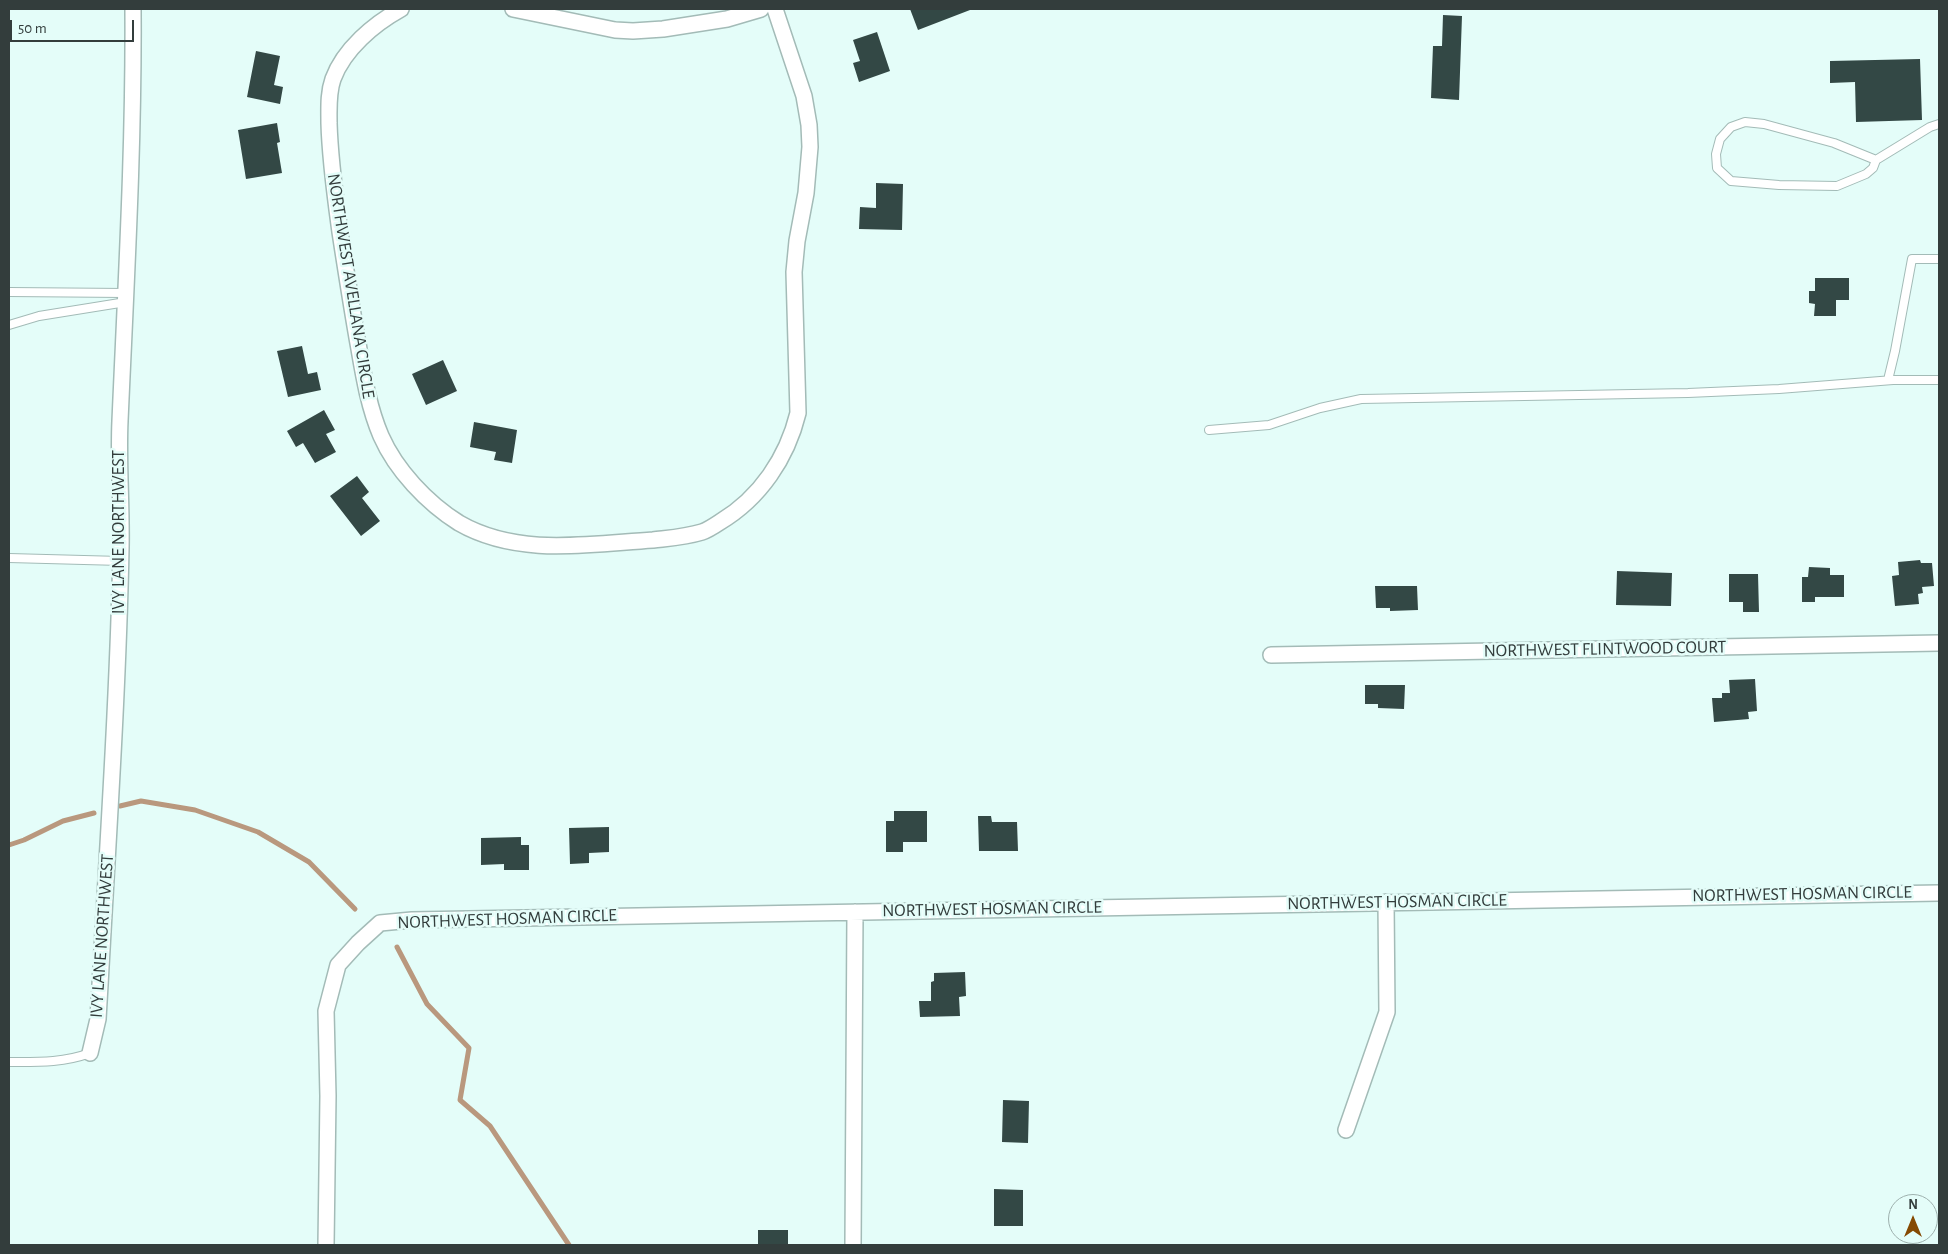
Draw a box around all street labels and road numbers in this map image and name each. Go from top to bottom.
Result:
street label: NORTHWEST AVELLANA CIRCLE [323,172,379,400]
street label: IVY LANE NORTHWEST [108,450,130,614]
street label: NORTHWEST FLINTWOOD COURT [1483,636,1727,662]
street label: IVY LANE NORTHWEST [85,853,119,1019]
street label: NORTHWEST HOSMAN CIRCLE [1692,881,1912,907]
street label: NORTHWEST HOSMAN CIRCLE [1287,889,1507,915]
street label: NORTHWEST HOSMAN CIRCLE [882,896,1102,922]
street label: NORTHWEST HOSMAN CIRCLE [397,904,617,934]

